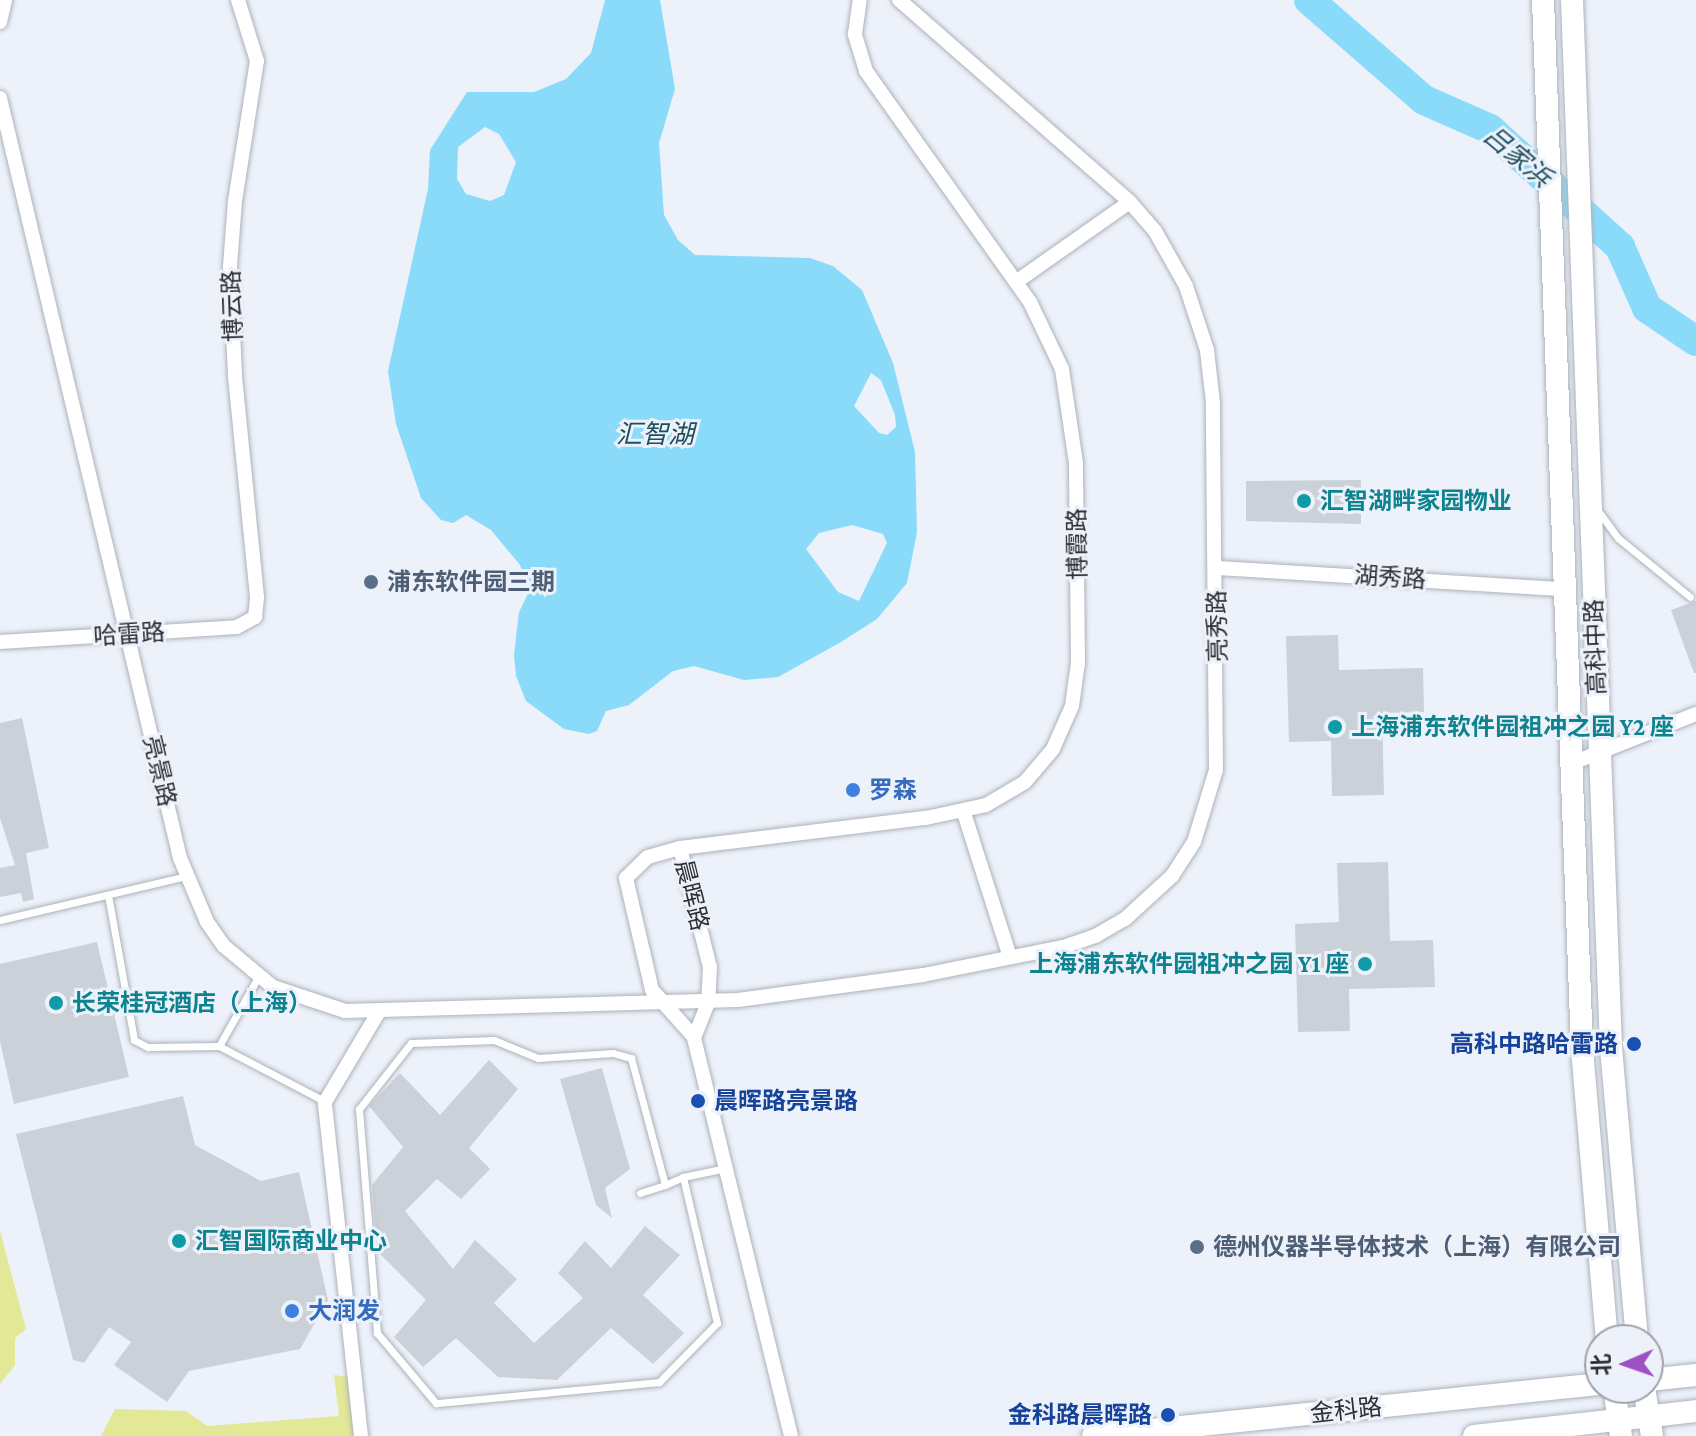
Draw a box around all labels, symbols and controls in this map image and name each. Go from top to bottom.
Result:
water label: 吕家浜 [1477,120,1557,194]
street label: 博云路 [216,270,248,342]
water label: 汇智湖 [616,419,694,451]
place label: 汇智湖畔家园物业 [1320,487,1512,515]
marker: 汇智湖畔家园物业 [1295,492,1313,510]
street label: 博霞路 [1062,508,1092,580]
street label: 湖秀路 [1353,560,1427,594]
place label: 浦东软件园三期 [387,568,555,596]
marker: 浦东软件园三期 [362,573,380,591]
street label: 亮秀路 [1202,590,1232,662]
street label: 高科中路 [1579,599,1611,695]
street label: 哈雷路 [92,617,166,651]
place label: 上海浦东软件园祖冲之园 Y2 座 [1351,713,1674,741]
marker: 上海浦东软件园祖冲之园 Y2 座 [1326,718,1344,736]
street label: 亮景路 [138,733,182,809]
place label: 罗森 [869,776,917,804]
marker: 罗森 [844,781,862,799]
street label: 晨晖路 [669,857,715,933]
place label: 上海浦东软件园祖冲之园 Y1 座 [1029,950,1349,978]
marker: 上海浦东软件园祖冲之园 Y1 座 [1356,955,1374,973]
place label: 长荣桂冠酒店（上海） [72,989,312,1017]
marker: 长荣桂冠酒店（上海） [47,994,65,1012]
place label: 高科中路哈雷路 [1450,1030,1618,1058]
marker: 高科中路哈雷路 [1625,1035,1643,1053]
place label: 晨晖路亮景路 [714,1087,858,1115]
marker: 晨晖路亮景路 [689,1092,707,1110]
place label: 汇智国际商业中心 [195,1227,387,1255]
marker: 汇智国际商业中心 [170,1232,188,1250]
place label: 德州仪器半导体技术（上海）有限公司 [1213,1233,1621,1261]
marker: 德州仪器半导体技术（上海）有限公司 [1188,1238,1206,1256]
place label: 大润发 [308,1297,380,1325]
marker: 大润发 [283,1302,301,1320]
north arrow [1584,1324,1664,1404]
text: 北 [1589,1353,1614,1376]
street label: 金科路 [1309,1392,1383,1428]
place label: 金科路晨晖路 [1008,1401,1152,1429]
marker: 金科路晨晖路 [1159,1406,1177,1424]

